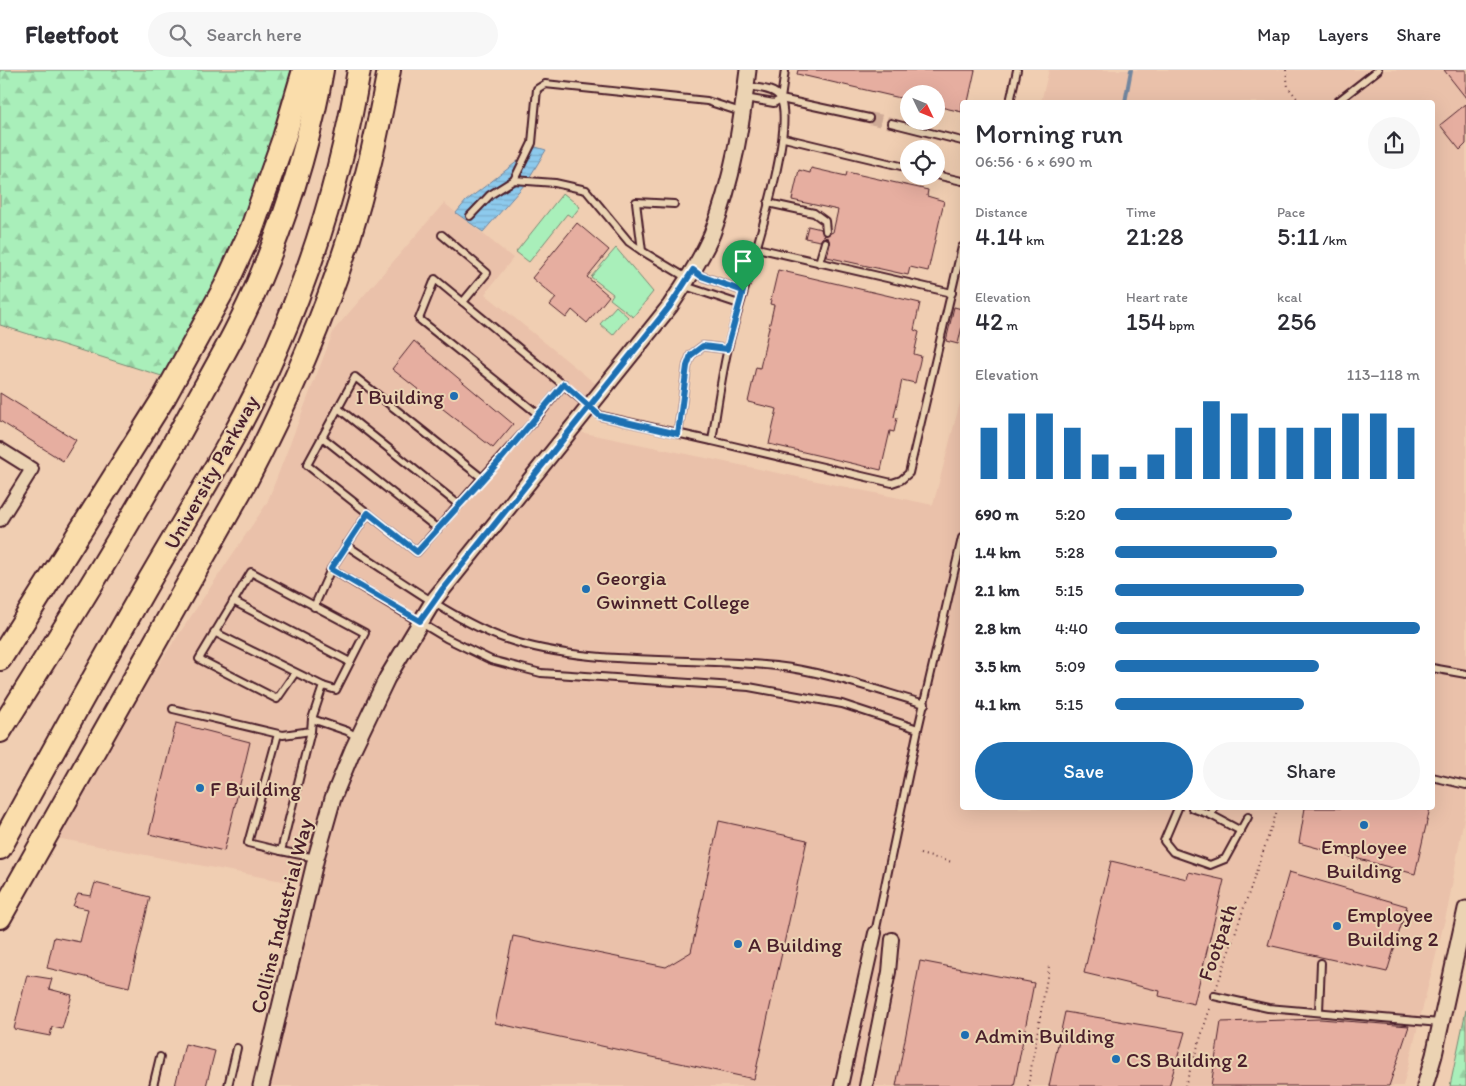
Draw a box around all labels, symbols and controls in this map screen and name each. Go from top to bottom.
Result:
search box [148,12,498,57]
text: Fleetfoot [25,20,118,49]
icon: search [166,21,194,49]
text: Search here [206,23,302,46]
text: Map [1257,24,1290,46]
text: Layers [1318,24,1368,46]
text: Share [1396,24,1441,46]
north arrow [900,85,945,130]
map controls [900,85,945,185]
text: Morning run [975,116,1123,150]
button: share [1368,117,1420,169]
button: locate [900,140,945,185]
text: 06:56 · 6 × 690 m [975,152,1092,171]
text: Distance [975,204,1027,221]
text: Time [1126,204,1156,221]
text: Pace [1277,204,1305,221]
text: 4.14 [975,221,1023,251]
text: 21:28 [1126,221,1184,251]
text: 5:11 [1277,221,1319,251]
text: km [1023,232,1044,249]
text: /km [1319,232,1347,249]
pin [722,240,764,291]
icon: arrive [729,247,757,275]
text: Elevation [975,289,1031,306]
text: Heart rate [1126,289,1188,306]
text: kcal [1277,289,1302,306]
text: 42 [975,306,1003,336]
text: 154 [1126,306,1166,336]
text: 256 [1277,306,1317,336]
text: m [1003,317,1018,334]
text: bpm [1166,317,1195,334]
text: Elevation [975,365,1039,384]
text: 113–118 m [1347,365,1420,384]
place label: I Building [356,384,444,409]
marker: I Building [448,390,460,402]
street label: University Parkway [158,391,264,553]
text: 690 m [975,505,1019,524]
text: 5:20 [1055,505,1086,524]
text: 1.4 km [975,543,1021,562]
text: 5:28 [1055,543,1085,562]
place label: Georgia Gwinnett College [596,565,750,614]
text: 2.1 km [975,581,1020,600]
text: 5:15 [1055,581,1083,600]
marker: Georgia Gwinnett College [580,583,592,595]
text: 2.8 km [975,619,1021,638]
text: 4:40 [1055,619,1088,638]
text: 3.5 km [975,657,1021,676]
text: 5:09 [1055,657,1086,676]
text: 4.1 km [975,695,1021,714]
text: 5:15 [1055,695,1083,714]
button: Save [975,742,1193,800]
button: Share [1203,742,1420,800]
place label: F Building [210,776,301,801]
marker: F Building [194,782,206,794]
street label: Collins Industrial Way [245,816,317,1016]
marker: Employee Building [1358,819,1370,831]
place label: Employee Building [1321,834,1407,883]
street label: Footpath [1192,900,1242,984]
place label: Employee Building 2 [1347,902,1439,951]
marker: Employee Building 2 [1331,920,1343,932]
place label: A Building [748,932,842,957]
marker: A Building [732,938,744,950]
place label: Admin Building [975,1023,1115,1048]
marker: Admin Building [959,1029,971,1041]
place label: CS Building 2 [1126,1047,1248,1072]
marker: CS Building 2 [1110,1053,1122,1065]

